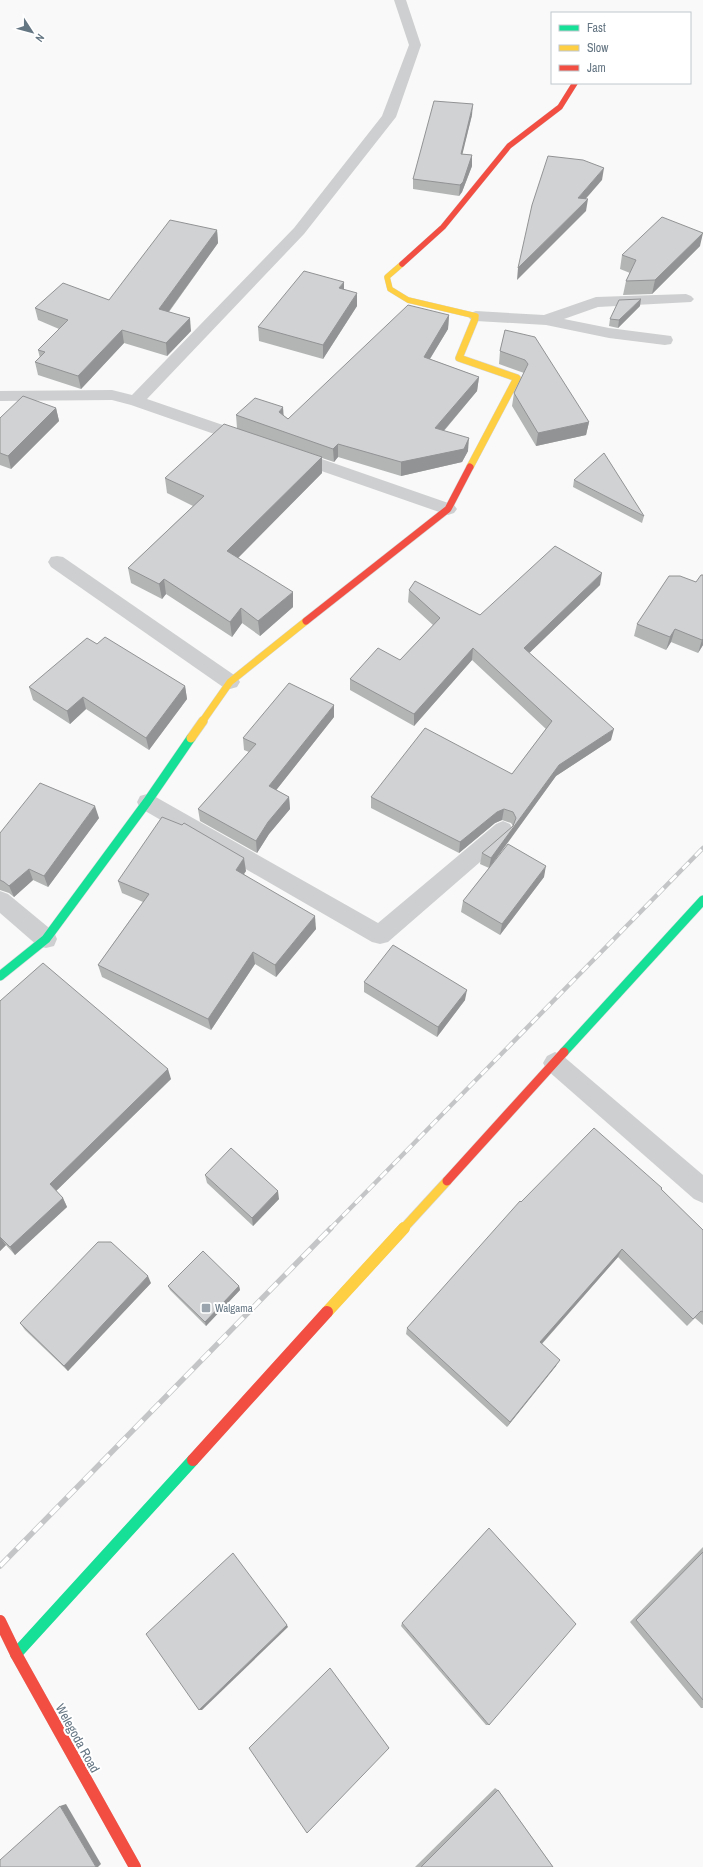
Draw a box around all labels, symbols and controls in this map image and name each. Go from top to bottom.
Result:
north arrow [12,12,52,52]
legend [551,12,691,84]
text: Fast [587,20,606,36]
text: N [33,31,48,45]
text: Slow [587,40,609,56]
text: Jam [587,60,606,76]
place label: Walgama [215,1301,253,1315]
marker: Walgama [200,1302,212,1314]
street label: Welegoda Road [52,1701,104,1776]

